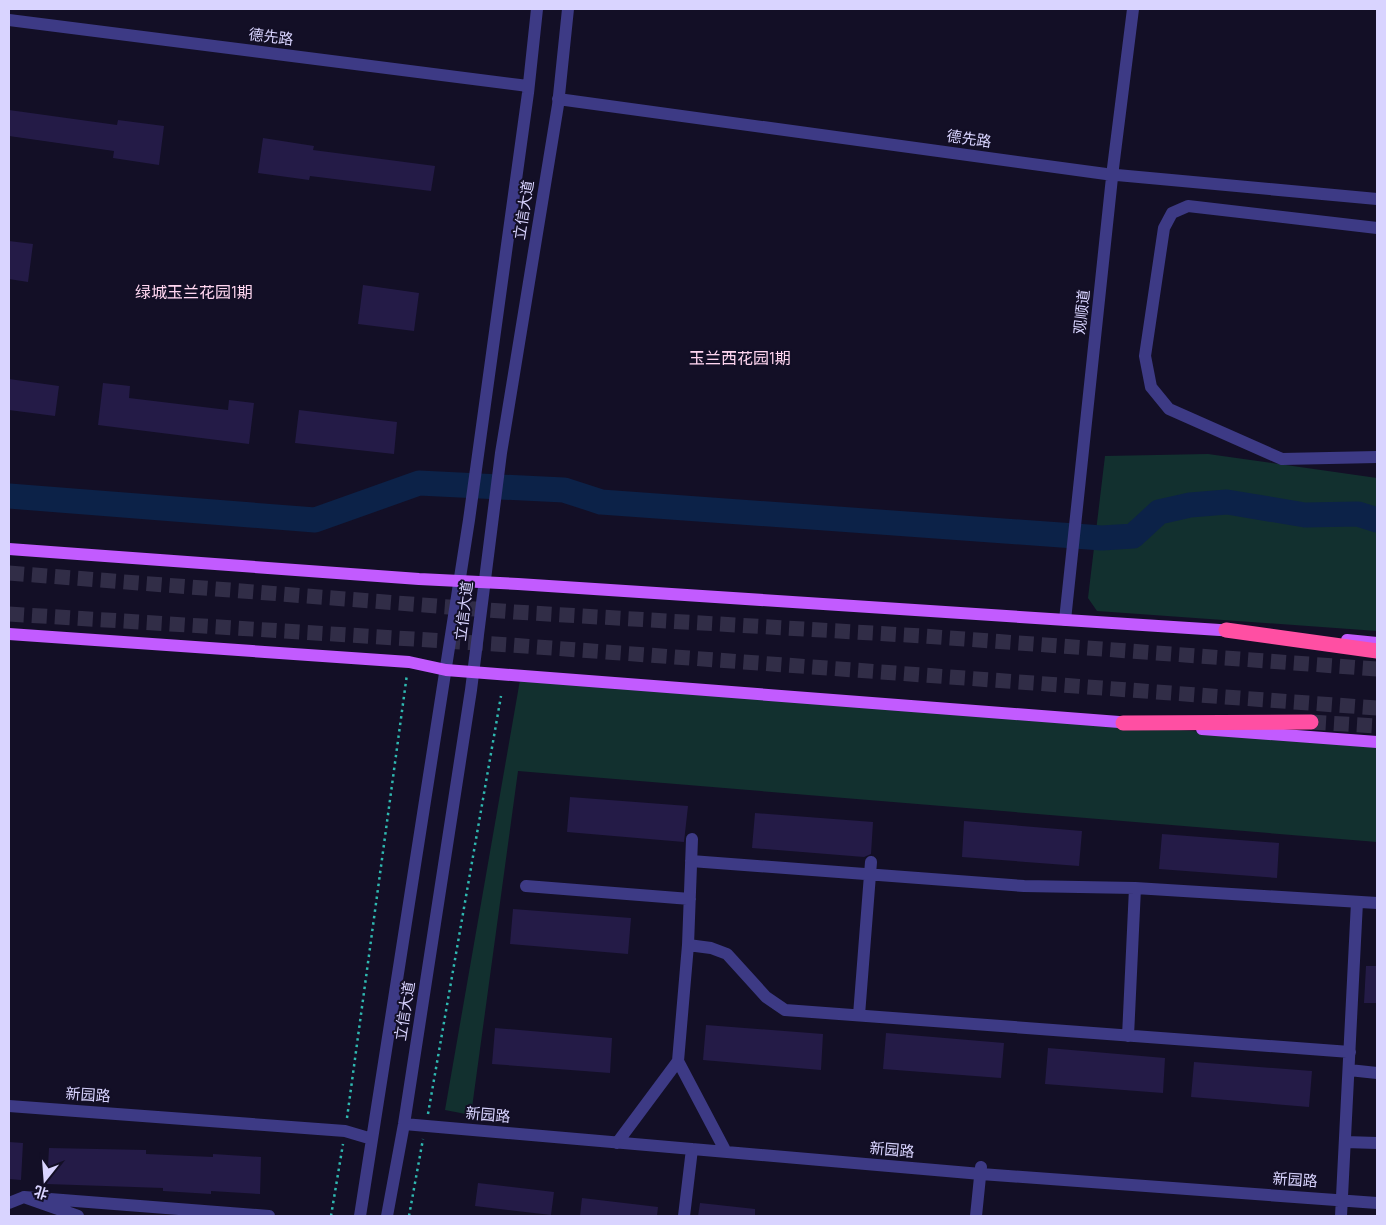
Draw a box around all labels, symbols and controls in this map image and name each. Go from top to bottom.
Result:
street label: 德先路 [247,23,295,50]
street label: 德先路 [945,125,993,152]
street label: 立信大道 [508,179,539,241]
district label: 绿城玉兰花园1期 [135,281,253,303]
street label: 观顺道 [1069,288,1094,335]
district label: 玉兰西花园1期 [689,347,791,369]
street label: 立信大道 [449,580,478,642]
street label: 立信大道 [389,980,420,1042]
street label: 新园路 [65,1082,111,1107]
street label: 新园路 [465,1102,511,1127]
street label: 新园路 [869,1137,915,1162]
north arrow [20,1155,70,1205]
street label: 新园路 [1272,1167,1318,1192]
text: 北 [32,1182,51,1204]

